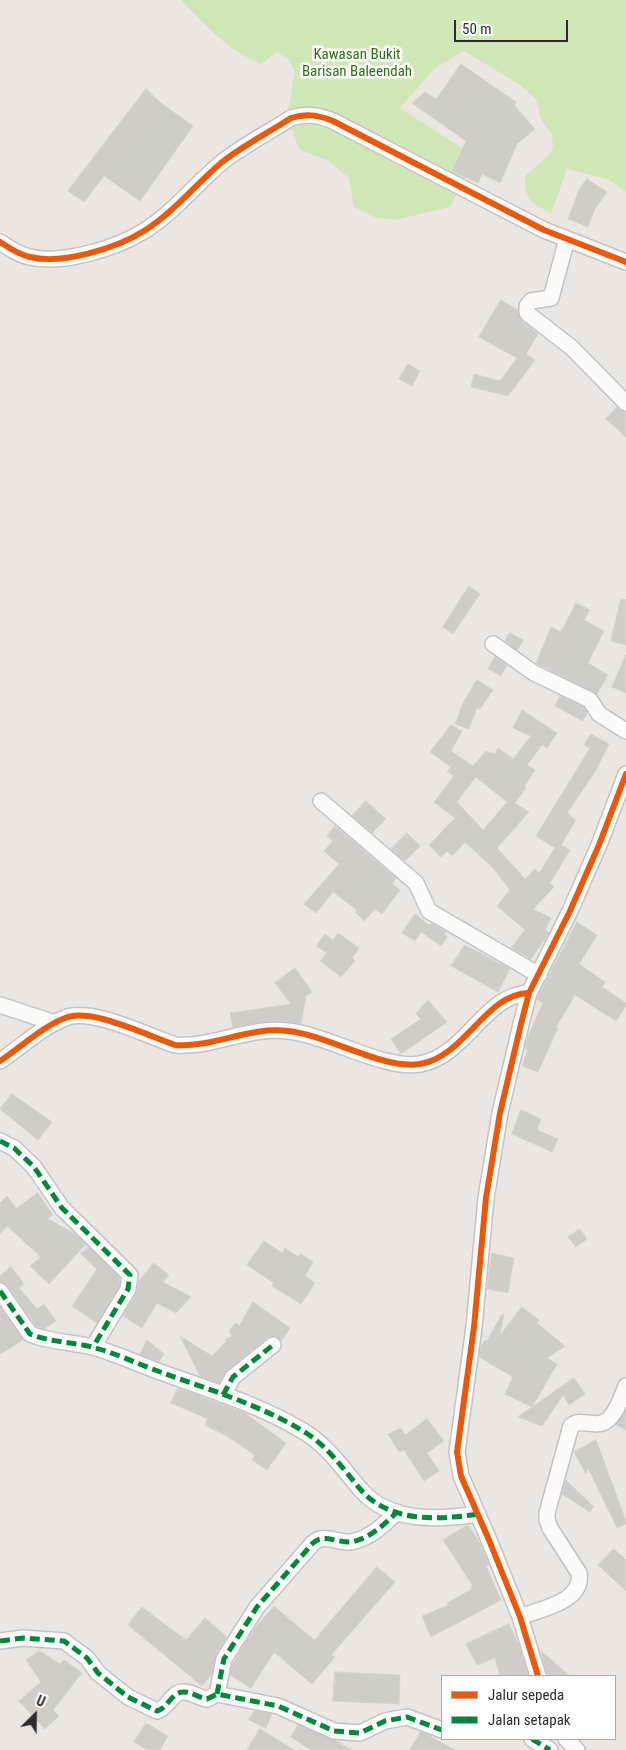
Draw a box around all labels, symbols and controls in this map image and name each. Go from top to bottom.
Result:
scale bar [456,10,570,42]
text: 50 m [462,20,492,38]
park label: Kawasan Bukit Barisan Baleendah [302,46,412,81]
legend [441,1675,616,1740]
text: Jalur sepeda [488,1686,564,1704]
north arrow [10,1690,60,1740]
text: U [34,1692,48,1710]
text: Jalan setapak [488,1711,571,1729]

